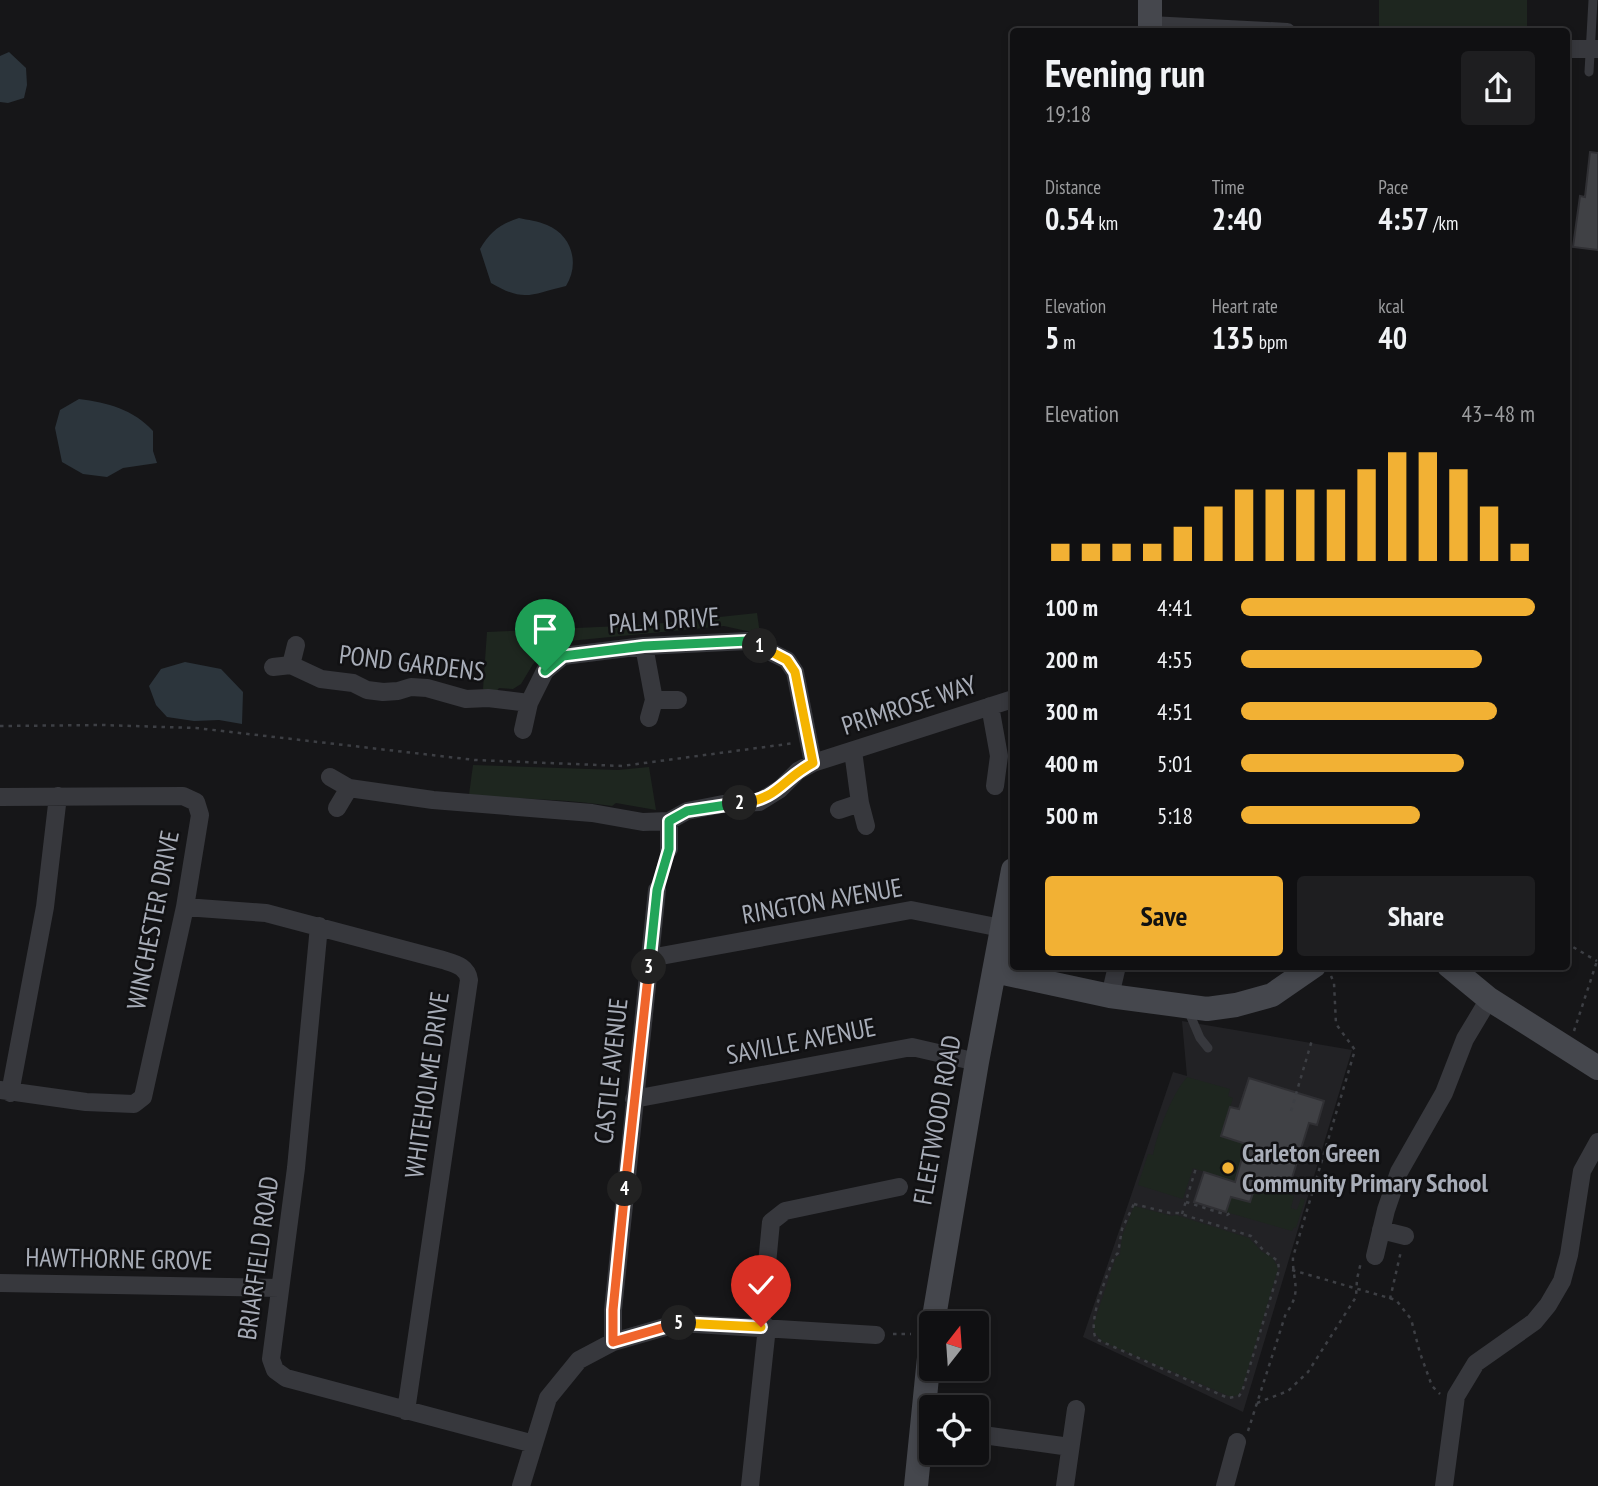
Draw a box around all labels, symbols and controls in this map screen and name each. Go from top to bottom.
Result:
text: Evening run [1045,48,1205,97]
button: share [1461,51,1535,125]
text: 19:18 [1045,99,1091,128]
text: Distance [1045,175,1101,199]
text: Time [1212,175,1245,199]
text: Pace [1378,175,1408,199]
text: 0.54 [1045,199,1094,238]
text: 2:40 [1212,199,1262,238]
text: 4:57 [1378,199,1429,238]
text: km [1094,211,1118,235]
text: /km [1429,211,1458,235]
text: Elevation [1045,294,1106,318]
text: Heart rate [1212,294,1278,318]
text: kcal [1378,294,1404,318]
text: 5 [1045,318,1059,357]
text: 135 [1212,318,1255,357]
text: 40 [1378,318,1407,357]
text: m [1059,330,1076,354]
text: bpm [1255,330,1288,354]
text: Elevation [1045,399,1119,428]
text: 43–48 m [1462,399,1535,428]
text: 100 m [1045,593,1098,622]
text: 4:41 [1157,593,1193,622]
pin [515,599,575,671]
street label: PALM DRIVE [608,599,720,640]
icon: arrive [526,610,564,648]
pin: 1 [742,628,778,664]
text: 1 [755,633,764,657]
street label: POND GARDENS [337,637,487,688]
text: 200 m [1045,645,1098,674]
text: 4:55 [1157,645,1193,674]
street label: PRIMROSE WAY [837,667,981,742]
text: 300 m [1045,697,1098,726]
text: 4:51 [1157,697,1193,726]
text: 400 m [1045,749,1098,778]
text: 5:01 [1157,749,1193,778]
pin: 2 [722,786,758,820]
text: 2 [735,790,744,814]
text: 500 m [1045,801,1098,830]
text: 5:18 [1157,801,1193,830]
street label: WINCHESTER DRIVE [119,828,186,1012]
street label: RINGTON AVENUE [739,870,905,931]
button: Save [1045,876,1283,956]
button: Share [1297,876,1535,956]
pin: 3 [632,950,666,984]
text: 3 [644,954,653,978]
street label: WHITEHOLME DRIVE [397,990,456,1180]
street label: CASTLE AVENUE [586,997,635,1145]
street label: SAVILLE AVENUE [724,1010,878,1071]
street label: FLEETWOOD ROAD [905,1033,968,1207]
place label: Carleton Green Community Primary School [1242,1136,1488,1199]
marker: Carleton Green Community Primary School [1220,1160,1236,1176]
pin: 4 [608,1172,642,1206]
street label: BRIARFIELD ROAD [230,1174,285,1342]
text: 4 [620,1176,629,1200]
street label: HAWTHORNE GROVE [25,1240,213,1277]
pin [731,1255,791,1327]
icon: check [742,1266,780,1304]
pin: 5 [662,1306,696,1340]
text: 5 [674,1310,683,1334]
north arrow [919,1311,989,1381]
map controls [919,1311,989,1465]
button: locate [919,1395,989,1465]

